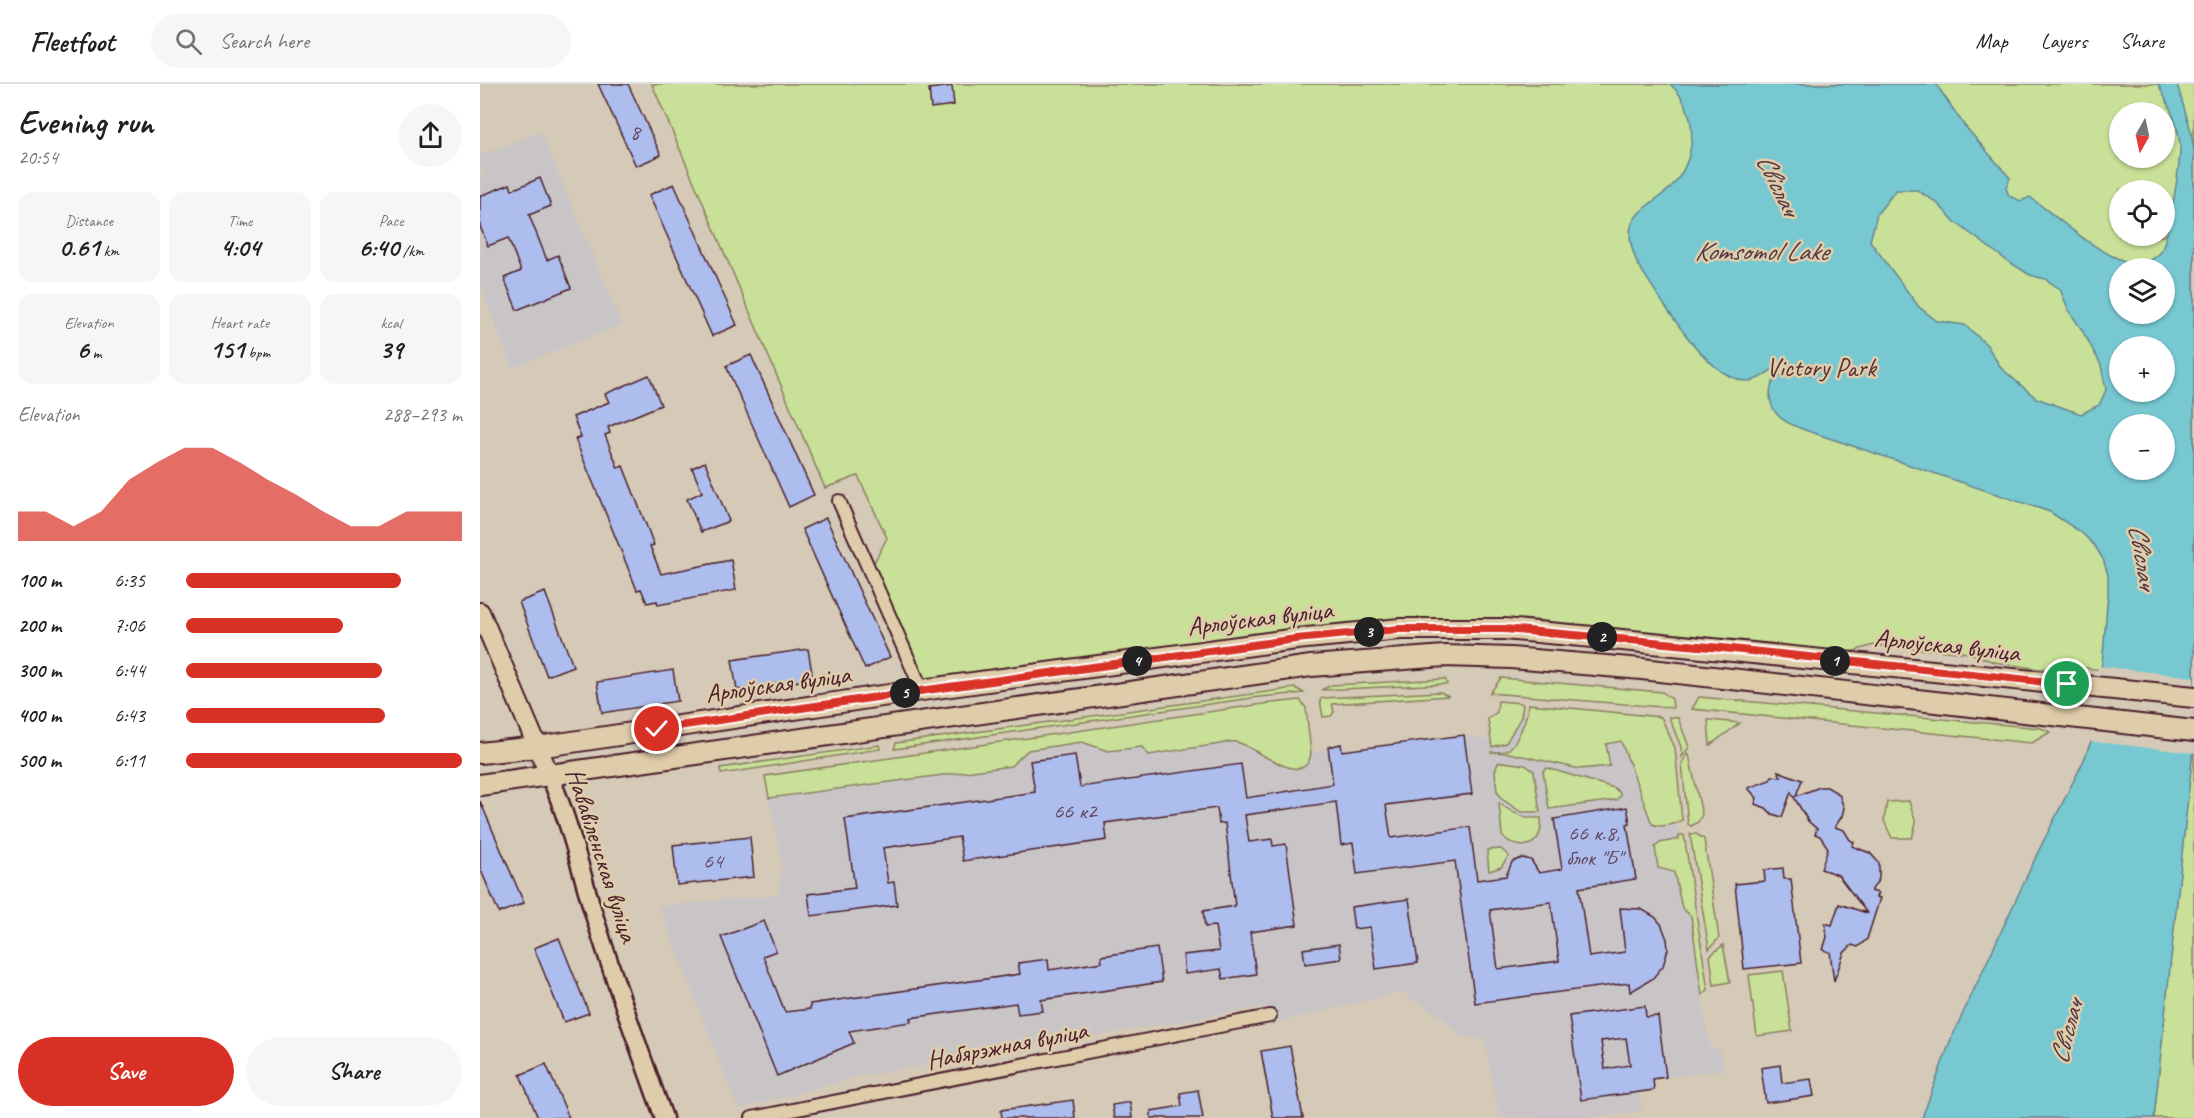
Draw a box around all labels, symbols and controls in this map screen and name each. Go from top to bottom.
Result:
search box [151,14,571,68]
text: Fleetfoot [30,24,115,59]
icon: search [172,25,205,58]
text: Search here [220,27,309,55]
text: Map [1975,28,2008,54]
text: Layers [2041,28,2087,54]
text: Share [2120,28,2164,54]
text: Evening run [18,101,153,143]
north arrow [2109,102,2175,168]
map controls [2109,102,2175,480]
button: share [399,104,462,167]
house number: 8 [630,118,642,146]
text: 20:54 [18,145,58,170]
water label: Свіслач [1749,148,1810,225]
button: locate [2109,180,2175,246]
text: Distance [65,211,113,231]
text: Time [228,211,252,231]
text: Pace [379,211,403,231]
text: 0.61 [59,231,100,264]
text: 4:04 [220,231,260,264]
text: 6:40 [358,231,399,264]
water label: Komsomol Lake [1694,234,1832,268]
text: km [100,241,119,261]
text: /km [399,241,424,261]
button: layers [2109,258,2175,324]
text: Elevation [64,313,114,333]
text: Heart rate [211,313,269,333]
text: kcal [380,313,402,333]
text: 6 [76,333,89,366]
text: 151 [210,333,244,366]
text: 39 [379,333,403,366]
button: + [2109,336,2175,402]
text: m [89,343,102,363]
text: bpm [244,343,270,363]
park label: Victory Park [1766,351,1878,384]
text: Elevation [18,402,80,427]
text: 288–293 m [383,402,462,427]
button: − [2109,414,2175,480]
water label: Свіслач [2121,522,2166,595]
text: 100 m [18,568,61,593]
text: 6:35 [114,568,145,593]
street label: Арлоўская вуліца [1185,593,1336,643]
text: 200 m [18,613,61,638]
text: 7:06 [114,613,145,638]
pin: 3 [1354,617,1384,647]
street label: Арлоўская вуліца [1873,621,2023,669]
text: 3 [1365,622,1373,642]
pin: 2 [1587,622,1617,652]
text: 2 [1598,627,1606,647]
pin: 4 [1122,646,1152,676]
pin: 1 [1820,646,1850,676]
text: 4 [1133,651,1141,671]
text: 1 [1831,651,1839,671]
street label: Арлоўская вуліца [703,657,854,711]
text: 300 m [18,658,61,683]
text: 6:44 [114,658,145,683]
pin [2041,658,2092,709]
icon: arrive [2050,667,2083,700]
pin: 5 [890,678,920,708]
text: 5 [902,683,908,703]
text: 400 m [18,703,61,728]
text: 6:43 [114,703,145,728]
pin [631,703,682,754]
icon: check [640,712,673,745]
text: 500 m [18,748,61,773]
text: 6:11 [114,748,145,773]
street label: Нававіленская вуліца [558,764,646,948]
house number: 66 к2 [1053,797,1099,825]
house number: 66 к.8, блок "Б" [1566,819,1627,872]
house number: 64 [703,847,725,875]
water label: Свіслач [2041,992,2092,1067]
street label: Набярэжная вуліца [924,1013,1092,1077]
button: Save [18,1037,234,1106]
button: Share [246,1037,462,1106]

